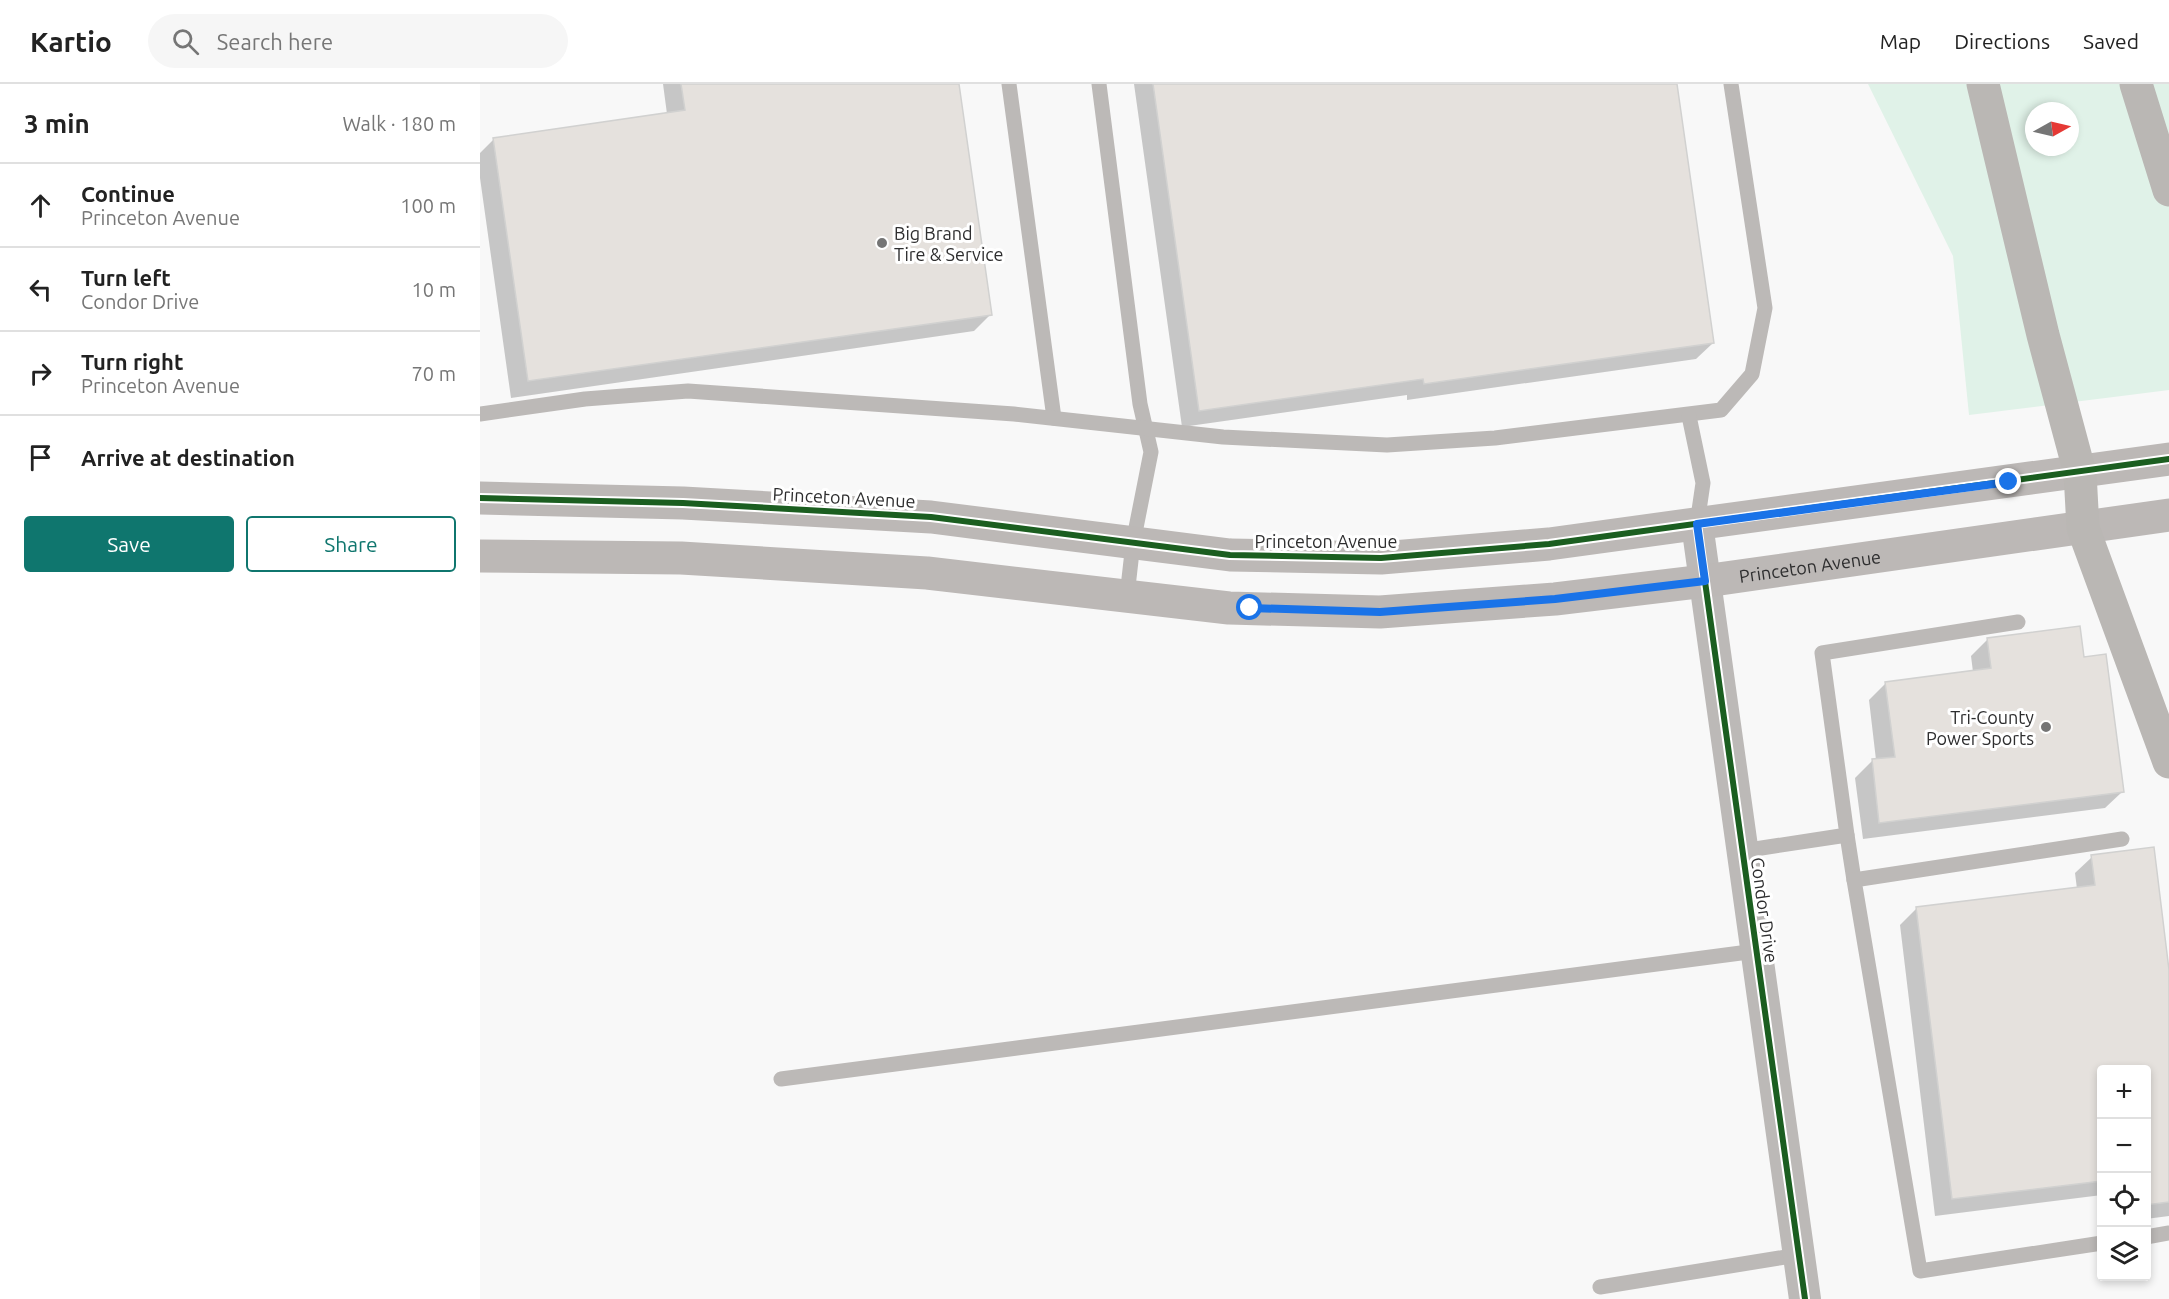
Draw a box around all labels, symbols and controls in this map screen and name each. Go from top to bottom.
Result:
search box [148,14,568,68]
icon: search [169,25,202,58]
text: Kartio [30,26,112,57]
text: Search here [217,29,333,54]
text: Map [1880,29,1921,53]
text: Directions [1954,29,2050,53]
text: Saved [2083,29,2139,53]
north arrow [2025,102,2079,156]
text: 3 min [24,109,90,138]
text: Walk · 180 m [343,112,456,135]
text: Continue [81,181,175,206]
icon: ahead [24,189,57,222]
text: 100 m [400,194,456,217]
text: Princeton Avenue [81,206,240,229]
place label: Big Brand Tire & Service [894,223,1004,264]
marker: Big Brand Tire & Service [875,236,889,250]
text: Turn left [81,265,171,290]
icon: left [24,273,57,306]
text: 10 m [412,278,456,301]
text: Condor Drive [81,290,199,313]
text: Turn right [81,349,183,374]
icon: right [24,357,57,390]
text: 70 m [412,362,456,385]
text: Princeton Avenue [81,374,240,397]
icon: arrive [24,441,57,474]
text: Arrive at destination [81,445,295,470]
route end [1995,468,2021,494]
street label: Princeton Avenue [772,483,916,511]
button: Save [24,516,234,572]
button: Share [246,516,456,572]
street label: Princeton Avenue [1254,531,1398,551]
street label: Princeton Avenue [1738,546,1882,586]
route start [1236,594,1262,620]
place label: Tri-County Power Sports [1926,707,2034,748]
marker: Tri-County Power Sports [2039,720,2053,734]
street label: Condor Drive [1748,856,1782,964]
map controls [2097,1065,2151,1281]
button: + [2097,1065,2151,1119]
button: − [2097,1119,2151,1173]
button: locate [2097,1173,2151,1227]
button: layers [2097,1227,2151,1281]

